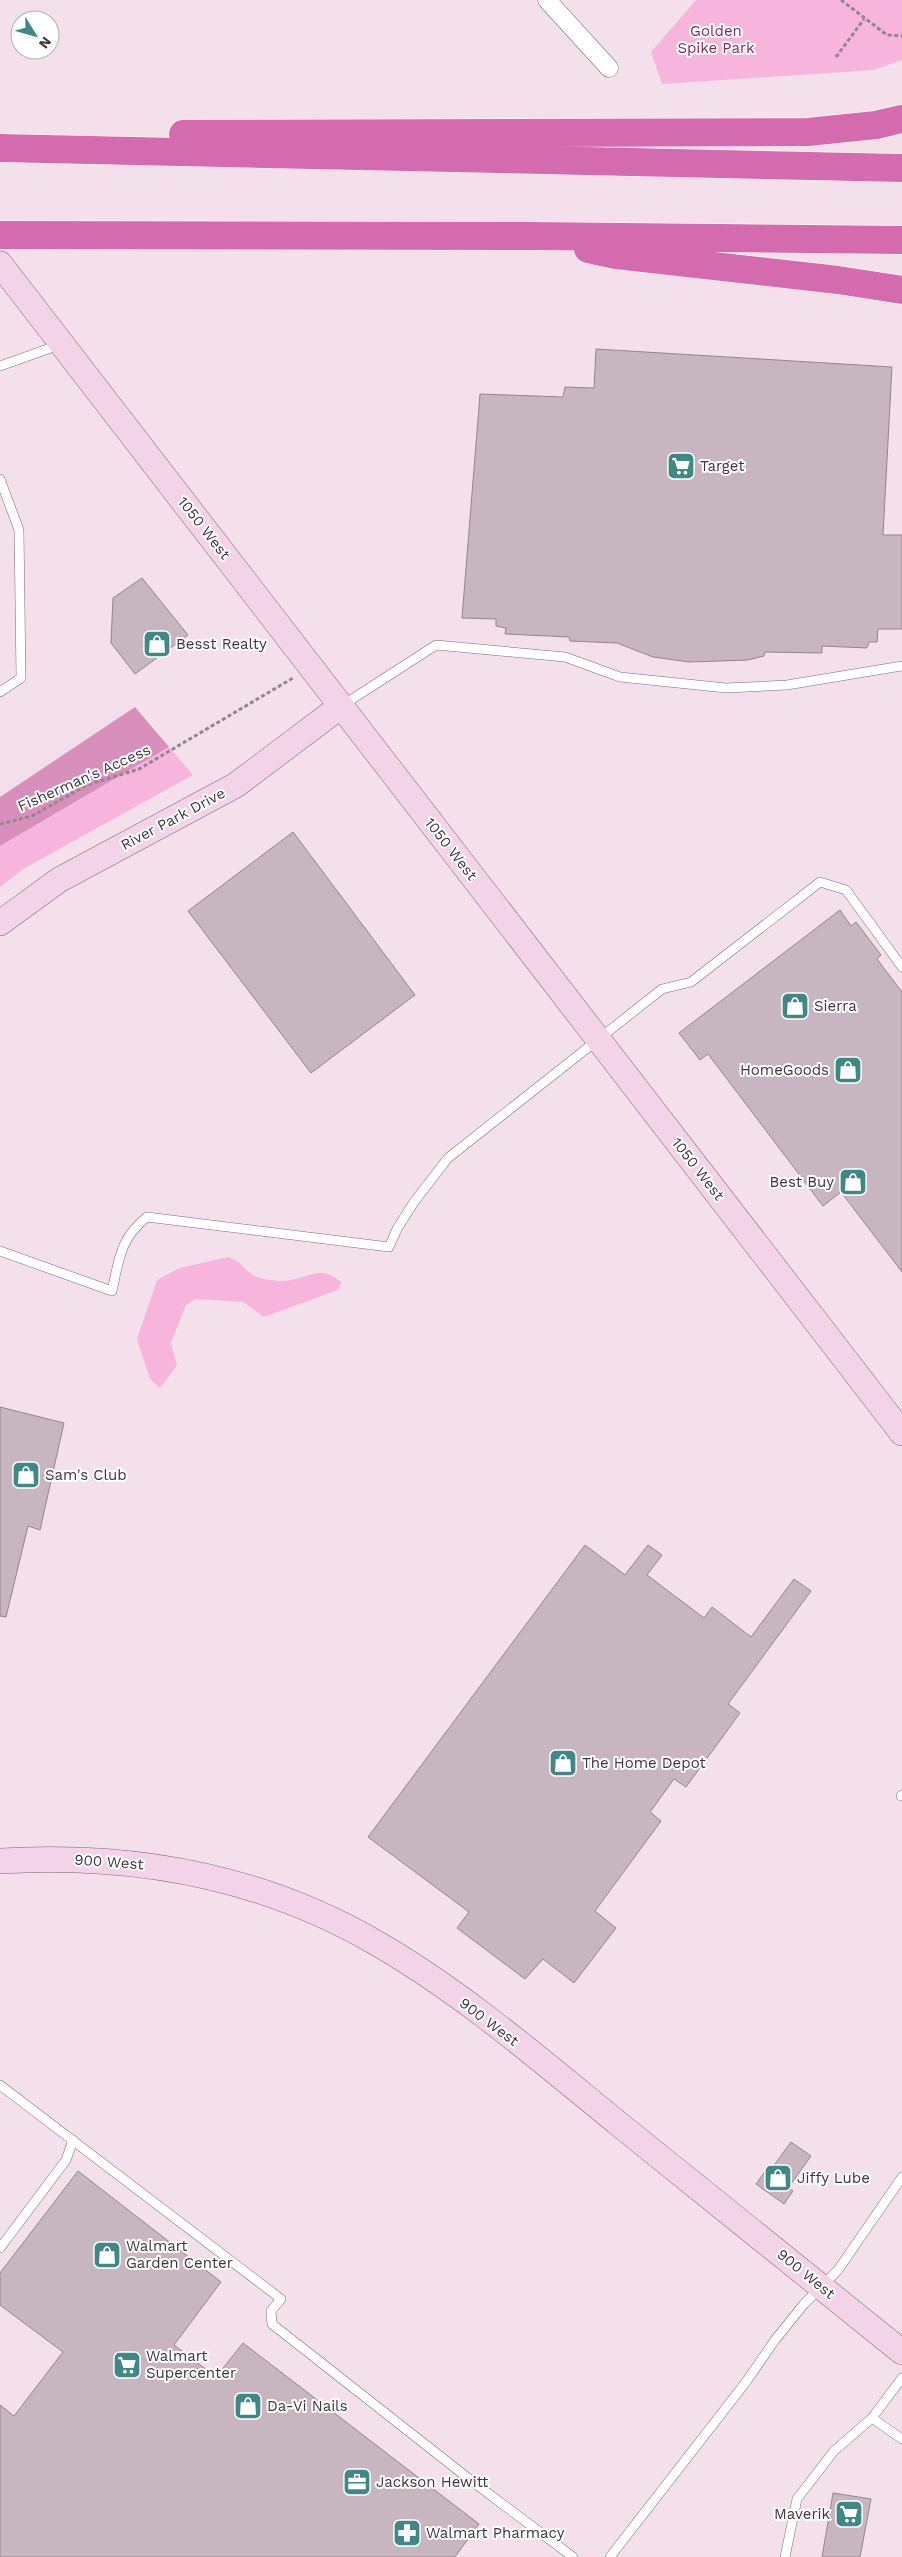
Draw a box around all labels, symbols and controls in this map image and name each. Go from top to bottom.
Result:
north arrow [10,10,60,60]
park label: Golden Spike Park [677,22,755,57]
text: N [36,34,55,52]
supermarket icon: Target [666,451,696,481]
place label: Target [700,457,745,475]
street label: 1050 West [174,493,235,564]
shop icon: Besst Realty [142,629,172,659]
place label: Besst Realty [176,635,267,653]
street label: Fisherman's Access [15,741,153,815]
street label: River Park Drive [118,784,228,854]
street label: 1050 West [421,814,482,885]
shop icon: Sierra [780,991,810,1021]
place label: Sierra [814,997,857,1015]
shop icon: HomeGoods [833,1055,863,1085]
place label: HomeGoods [740,1061,829,1079]
street label: 1050 West [668,1134,729,1205]
shop icon: Best Buy [838,1167,868,1197]
place label: Best Buy [769,1173,834,1191]
shop icon: Sam's Club [11,1460,41,1490]
place label: Sam's Club [45,1466,127,1484]
shop icon: The Home Depot [548,1748,578,1778]
place label: The Home Depot [582,1754,707,1772]
street label: 900 West [74,1851,145,1873]
street label: 900 West [456,1994,523,2051]
shop icon: Jiffy Lube [763,2163,793,2193]
place label: Jiffy Lube [797,2169,870,2187]
place label: Walmart Garden Center [126,2237,233,2272]
shop icon: Walmart Garden Center [92,2240,122,2270]
street label: 900 West [773,2245,839,2303]
place label: Walmart Supercenter [146,2347,236,2382]
supermarket icon: Walmart Supercenter [112,2350,142,2380]
shop icon: Da-Vi Nails [233,2391,263,2421]
place label: Da-Vi Nails [267,2397,348,2415]
office icon: Jackson Hewitt [342,2467,372,2497]
place label: Jackson Hewitt [376,2473,489,2491]
supermarket icon: Maverik [834,2499,864,2529]
place label: Maverik [774,2505,830,2523]
pharmacy icon: Walmart Pharmacy [392,2518,422,2548]
place label: Walmart Pharmacy [426,2524,565,2542]

